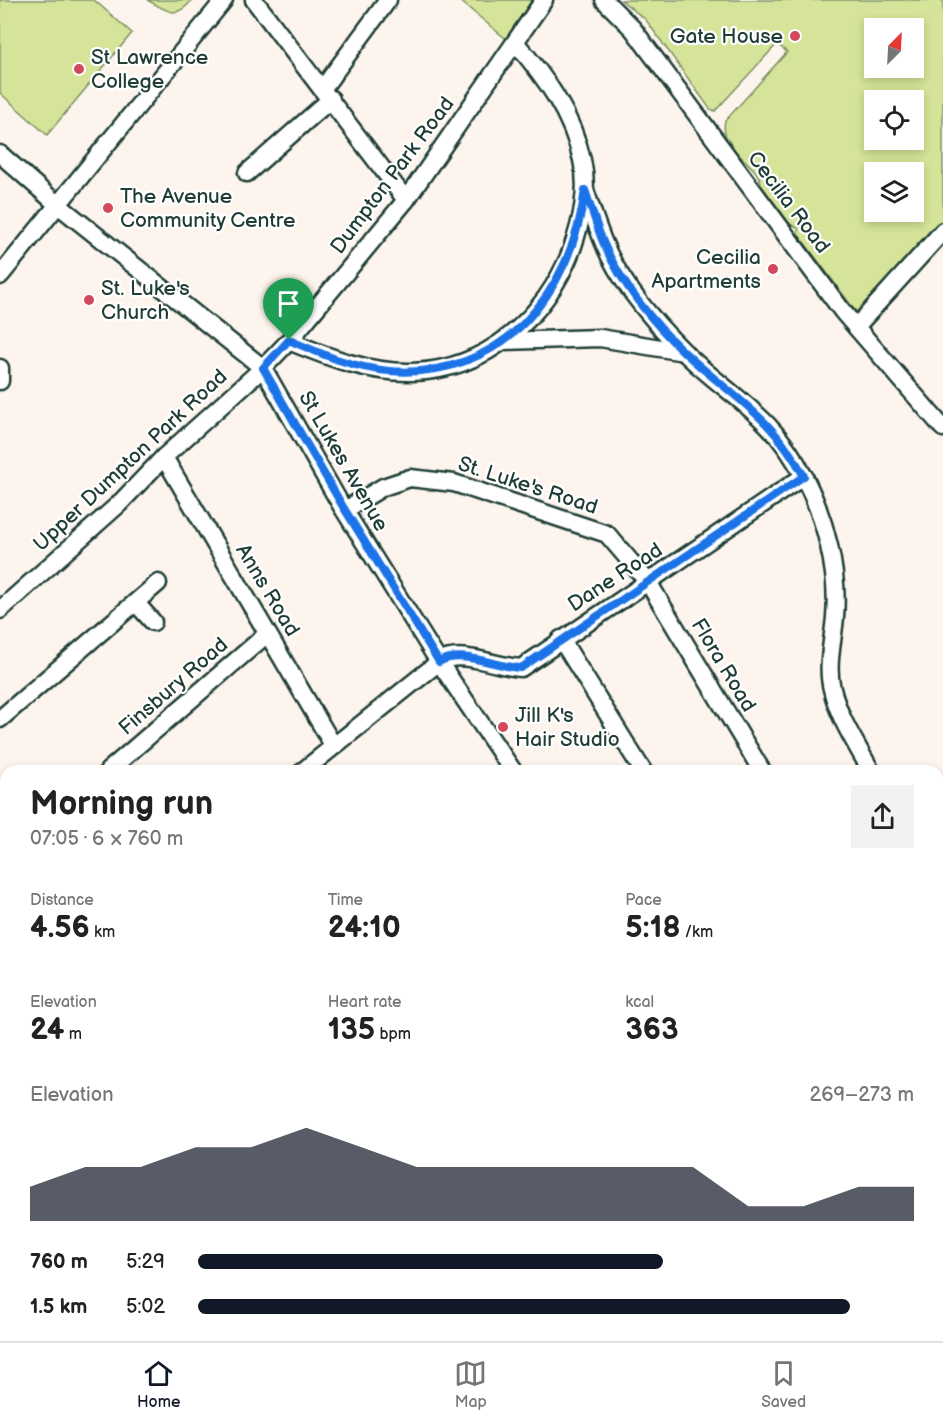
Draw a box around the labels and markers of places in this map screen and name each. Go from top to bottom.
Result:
place label: Gate House [670,24,783,49]
marker: Gate House [788,29,802,43]
place label: St Lawrence College [91,45,208,94]
marker: St Lawrence College [72,62,86,76]
place label: The Avenue Community Centre [120,184,295,233]
marker: The Avenue Community Centre [101,201,115,215]
place label: Cecilia Apartments [652,245,761,294]
marker: Cecilia Apartments [766,262,780,276]
place label: St. Luke's Church [101,276,190,325]
pin [263,278,314,340]
marker: St. Luke's Church [82,293,96,307]
place label: Jill K's Hair Studio [515,703,620,752]
marker: Jill K's Hair Studio [496,720,510,734]

